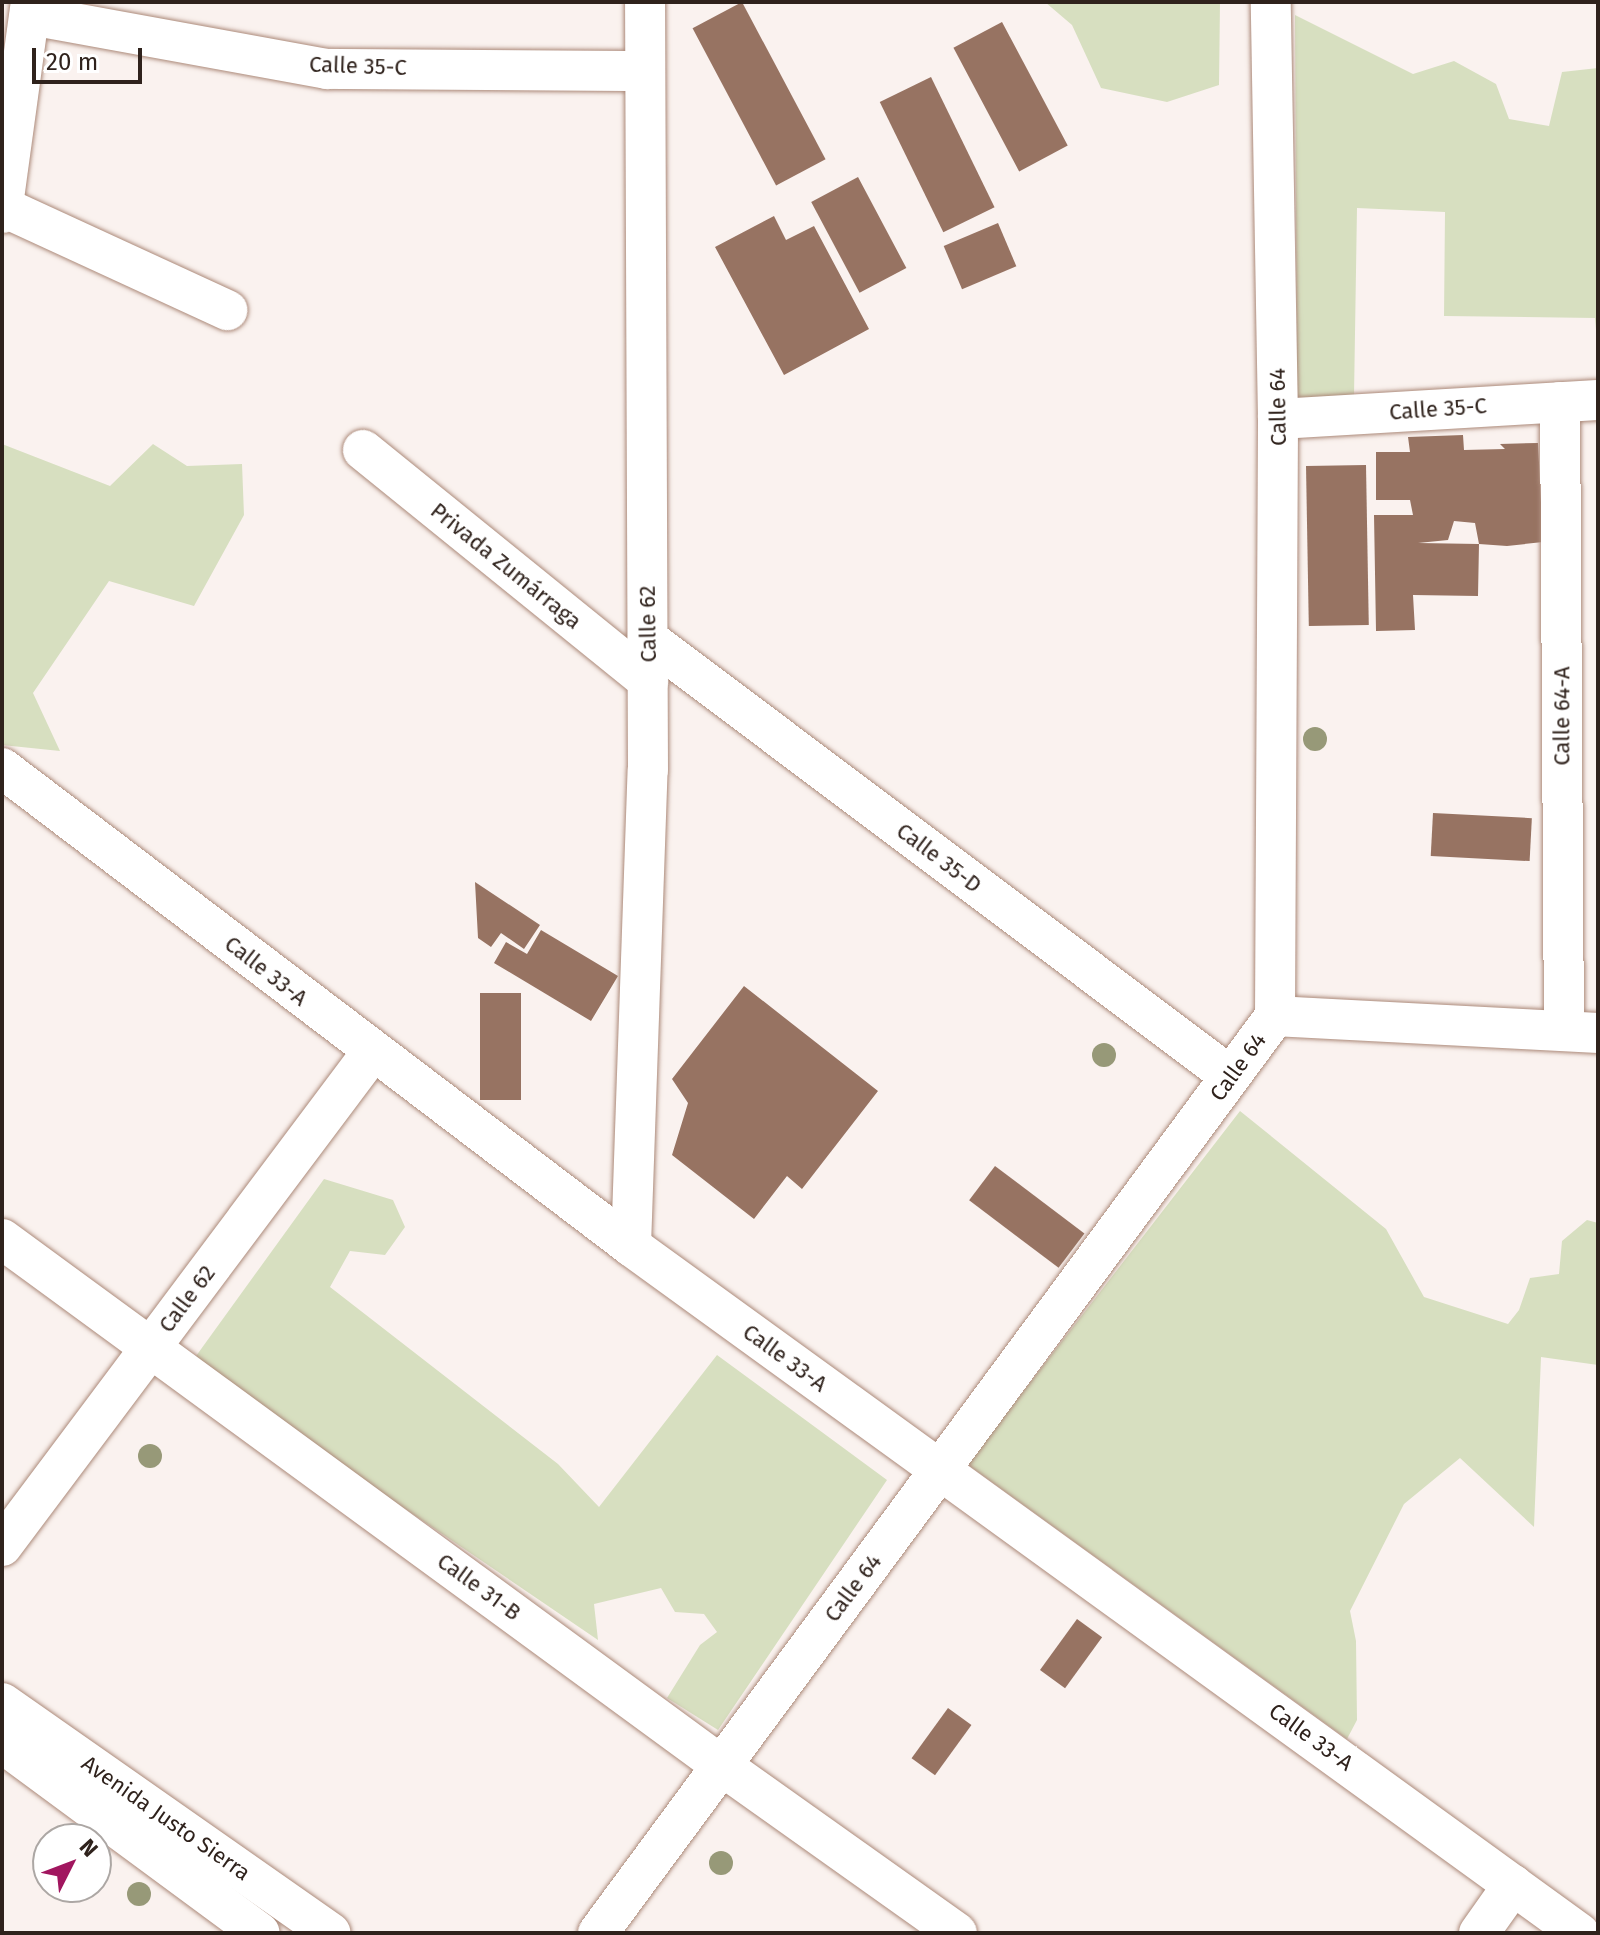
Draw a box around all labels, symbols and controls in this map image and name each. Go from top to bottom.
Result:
scale bar [36,32,146,82]
text: 20 m [46,48,98,76]
street label: Calle 35-C [309,51,407,81]
street label: Calle 64 [1264,368,1292,446]
street label: Calle 35-C [1388,392,1488,426]
street label: Privada Zumárraga [425,497,587,635]
street label: Calle 62 [634,585,662,663]
street label: Calle 64-A [1549,666,1575,766]
street label: Calle 35-D [891,818,987,898]
street label: Calle 33-A [219,931,313,1011]
street label: Calle 64 [1204,1028,1272,1106]
street label: Calle 62 [153,1260,221,1338]
street label: Calle 33-A [738,1319,832,1397]
street label: Calle 31-B [432,1548,526,1626]
street label: Calle 64 [819,1549,887,1627]
street label: Calle 33-A [1264,1698,1358,1776]
street label: Avenida Justo Sierra [77,1750,255,1886]
north arrow [32,1823,112,1903]
text: N [74,1833,104,1862]

